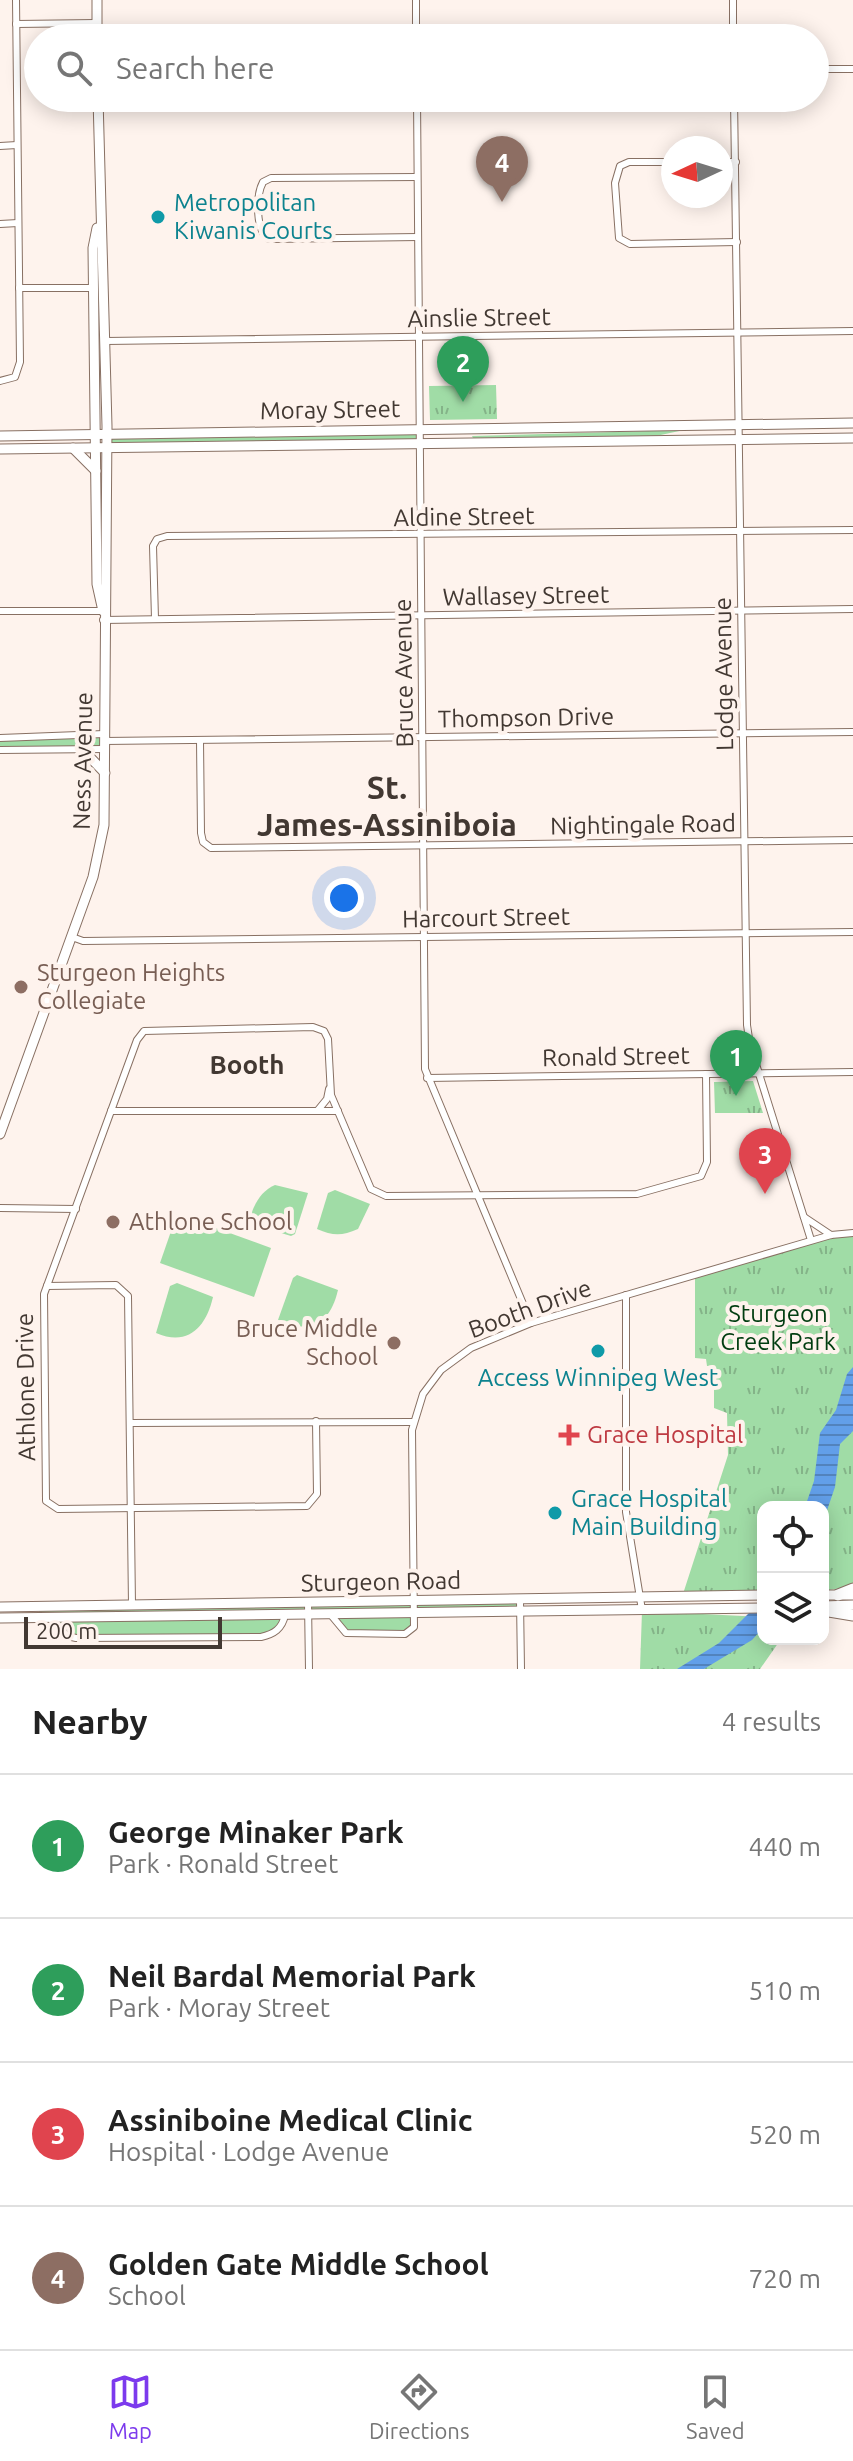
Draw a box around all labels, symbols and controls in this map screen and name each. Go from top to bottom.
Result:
search box [24,24,829,112]
icon: search [52,46,96,90]
text: Search here [116,51,275,85]
pin: 4 [476,136,528,202]
north arrow [661,136,733,208]
place label: Metropolitan Kiwanis Courts [174,189,333,244]
marker: Metropolitan Kiwanis Courts [149,208,167,226]
street label: Ainslie Street [407,303,551,332]
pin: 2 [437,336,489,402]
street label: Moray Street [260,395,401,424]
street label: Aldine Street [393,502,535,531]
street label: Wallasey Street [442,581,610,610]
street label: Lodge Avenue [709,597,738,751]
street label: Bruce Avenue [389,598,418,748]
street label: Ness Avenue [68,692,97,830]
street label: Thompson Drive [438,702,614,733]
district label: St. James-Assiniboia [257,769,517,842]
street label: Nightingale Road [550,809,736,840]
your location [324,878,364,918]
street label: Harcourt Street [402,903,571,932]
place label: Sturgeon Heights Collegiate [37,959,225,1014]
marker: Sturgeon Heights Collegiate [12,978,30,996]
pin: 1 [710,1030,762,1096]
street label: Ronald Street [542,1042,691,1071]
district label: Booth [210,1050,284,1079]
pin: 3 [739,1128,791,1194]
place label: Athlone School [129,1208,292,1235]
marker: Athlone School [104,1213,122,1231]
street label: Booth Drive [465,1274,595,1343]
park label: Sturgeon Creek Park [720,1300,836,1355]
street label: Athlone Drive [11,1313,40,1461]
place label: Bruce Middle School [236,1315,378,1370]
marker: Bruce Middle School [385,1334,403,1352]
marker: Access Winnipeg West [589,1342,607,1360]
place label: Access Winnipeg West [478,1364,719,1391]
place label: Grace Hospital [587,1421,743,1448]
marker: Grace Hospital [558,1424,580,1446]
place label: Grace Hospital Main Building [571,1485,727,1540]
map controls [757,1501,829,1645]
button: locate [757,1501,829,1573]
marker: Grace Hospital Main Building [546,1504,564,1522]
street label: Sturgeon Road [301,1567,461,1596]
button: layers [757,1573,829,1645]
scale bar [24,1613,222,1649]
text: 200 m [36,1618,97,1643]
text: Nearby [32,1702,147,1740]
text: 4 results [722,1707,821,1736]
text: George Minaker Park [108,1815,404,1849]
text: 1 [51,1832,65,1861]
text: 440 m [749,1832,821,1861]
text: Park · Ronald Street [108,1849,338,1878]
text: Neil Bardal Memorial Park [108,1959,476,1993]
text: 2 [51,1976,65,2005]
text: 510 m [749,1976,821,2005]
text: Park · Moray Street [108,1993,330,2022]
text: Assiniboine Medical Clinic [108,2103,472,2137]
text: 3 [51,2120,65,2149]
text: 520 m [749,2120,821,2149]
text: Hospital · Lodge Avenue [108,2137,389,2166]
text: Golden Gate Middle School [108,2247,489,2281]
text: 4 [51,2264,65,2293]
text: 720 m [749,2264,821,2293]
text: School [108,2281,186,2310]
tab: Map [108,2370,152,2443]
tab: Directions [369,2370,469,2443]
tab: Saved [686,2370,745,2443]

